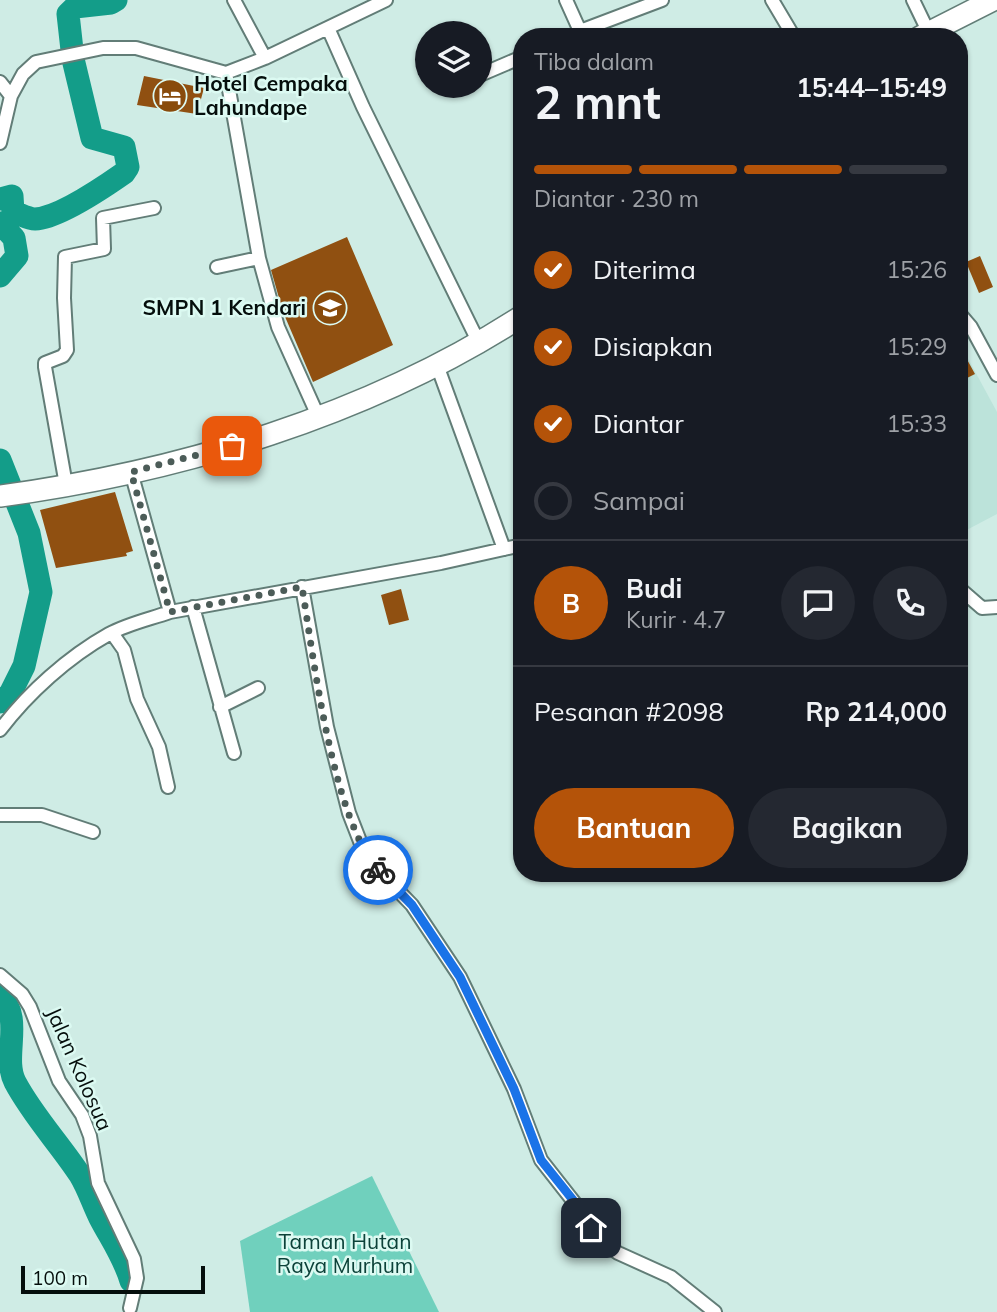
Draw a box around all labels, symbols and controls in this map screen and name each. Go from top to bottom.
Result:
map controls [415,21,492,98]
button: layers [415,21,492,98]
text: Tiba dalam [534,47,654,76]
place label: Hotel Cempaka Lahundape [194,70,348,120]
text: 15:44–15:49 [796,71,947,104]
text: 2 mnt [534,73,661,131]
hotel icon: Hotel Cempaka Lahundape [151,77,189,115]
text: Diantar · 230 m [534,184,699,213]
icon: check [534,251,572,289]
text: Diterima [593,253,696,286]
text: 15:26 [887,255,947,284]
school or university icon: SMPN 1 Kendari [311,289,349,327]
place label: SMPN 1 Kendari [143,294,306,320]
icon: check [534,328,572,366]
text: Disiapkan [593,330,713,363]
text: 15:29 [887,332,947,361]
icon: check [534,405,572,443]
text: Diantar [593,407,684,440]
text: 15:33 [887,409,947,438]
pin [202,416,262,476]
icon: bag [213,427,251,465]
text: Sampai [593,484,685,517]
button: chat [781,566,855,640]
button: phone [873,566,947,640]
text: Budi [626,572,682,605]
text: B [562,587,580,620]
text: Kurir · 4.7 [626,605,726,634]
text: Pesanan #2098 [534,695,724,728]
text: Rp 214,000 [805,695,947,728]
button: Bantuan [534,788,734,868]
button: Bagikan [748,788,947,868]
courier [343,835,413,905]
icon: bike [359,851,397,889]
street label: Jalan Kolosua [41,1003,119,1134]
pin [561,1198,621,1258]
icon: home [572,1209,610,1247]
park label: Taman Hutan Raya Murhum [277,1228,413,1278]
scale bar [21,1263,205,1295]
text: 100 m [32,1266,88,1290]

